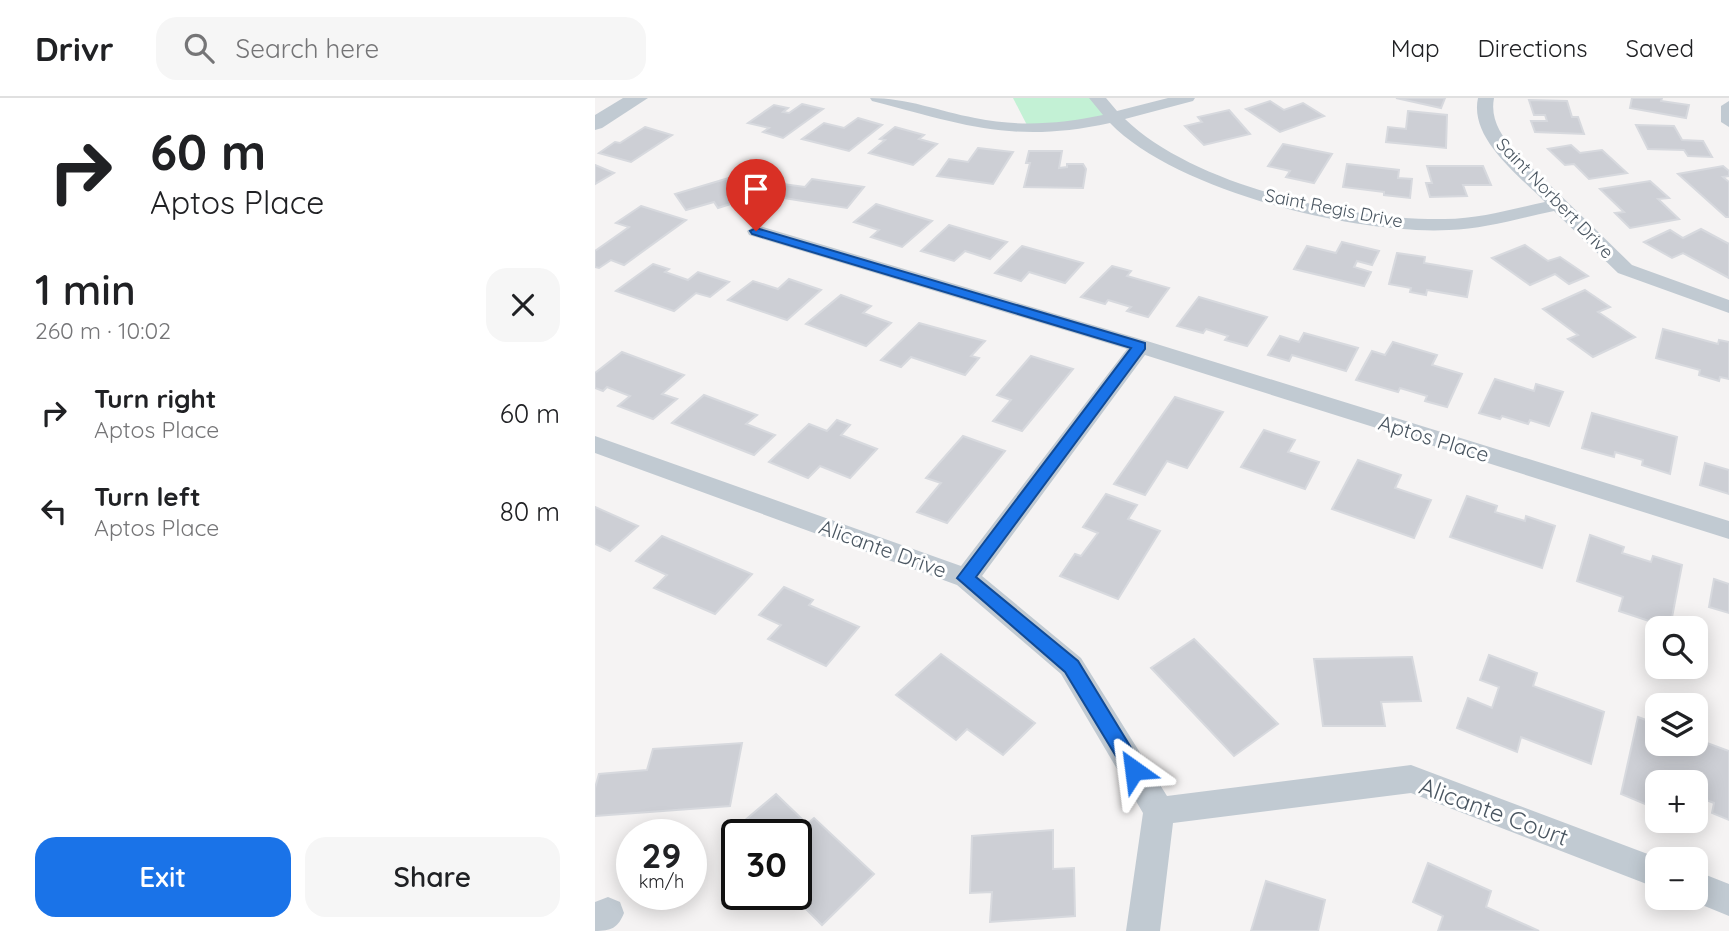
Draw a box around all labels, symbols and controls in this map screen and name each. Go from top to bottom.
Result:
search box [156,17,646,80]
text: Drivr [35,28,114,69]
icon: search [180,29,218,67]
text: Search here [236,32,379,65]
text: Map [1391,33,1440,63]
text: Directions [1478,33,1588,63]
text: Saved [1626,33,1694,63]
text: 60 m [150,121,266,182]
icon: right [35,126,126,217]
street label: Saint Norbert Drive [1491,133,1619,263]
pin [726,159,786,231]
icon: arrive [737,170,775,208]
text: Aptos Place [150,182,324,222]
street label: Saint Regis Drive [1263,183,1405,233]
text: 1 min [35,263,136,316]
button: close [486,268,560,342]
text: 260 m · 10:02 [35,316,171,345]
text: Turn right [94,382,216,415]
icon: right [35,394,73,432]
text: 60 m [500,397,560,430]
street label: Aptos Place [1375,409,1493,467]
text: Aptos Place [94,415,219,444]
text: Turn left [94,480,201,513]
icon: left [35,492,73,530]
text: 80 m [500,495,560,528]
text: Aptos Place [94,513,219,542]
street label: Alicante Drive [816,513,950,583]
map controls [1645,616,1708,910]
button: search [1645,616,1708,679]
button: layers [1645,693,1708,756]
position arrow [1097,733,1171,807]
street label: Alicante Court [1415,770,1573,852]
button: + [1645,770,1708,833]
speed limit sign: 30 [721,819,812,910]
text: 29 [642,833,681,877]
button: Exit [35,837,291,917]
button: Share [305,837,560,917]
button: − [1645,847,1708,910]
text: km/h [639,870,684,893]

